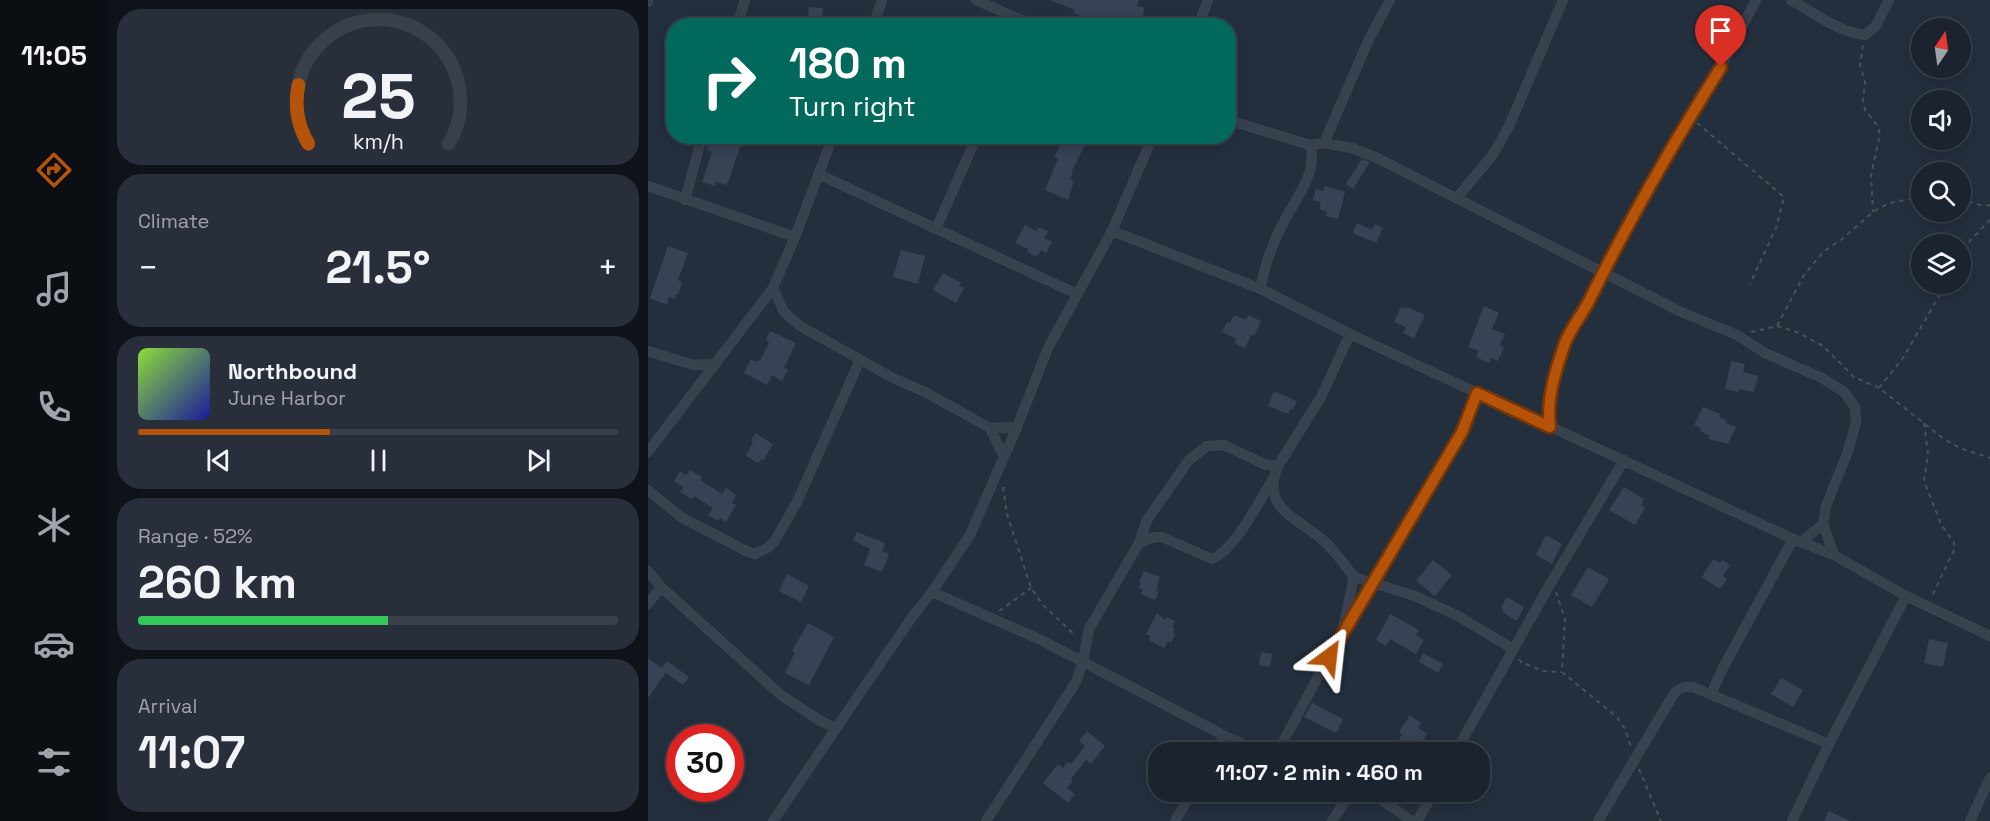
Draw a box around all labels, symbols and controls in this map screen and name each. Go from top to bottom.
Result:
pin [1695,5,1746,67]
icon: arrive [1704,14,1737,47]
north arrow [1911,18,1971,78]
map controls [1911,18,1971,294]
text: 180 m [789,37,907,90]
text: 11:05 [21,38,87,73]
icon: right [690,42,768,120]
text: 25 [341,57,415,136]
text: Turn right [789,89,916,124]
button: sound [1911,90,1971,150]
text: km/h [352,128,404,155]
icon: directions [33,149,75,191]
button: search [1911,162,1971,222]
text: Climate [138,208,209,234]
button: layers [1911,234,1971,294]
text: 21.5° [325,239,431,296]
text: − [138,247,158,289]
text: + [598,247,618,289]
icon: music [33,268,75,310]
text: Northbound [228,357,357,385]
text: June Harbor [228,385,346,411]
icon: phone [33,386,75,428]
icon: previous [202,444,235,477]
icon: pause [362,444,395,477]
icon: next [522,444,555,477]
icon: climate [33,504,75,546]
text: Range · 52% [138,523,252,549]
text: 260 km [138,554,297,611]
icon: car [33,623,75,665]
position arrow [1297,625,1361,689]
text: Arrival [138,693,197,719]
text: 11:07 [138,724,245,781]
speed limit sign: 30 [666,724,744,802]
icon: filters [33,741,75,783]
text: 11:07 · 2 min · 460 m [1215,758,1423,786]

